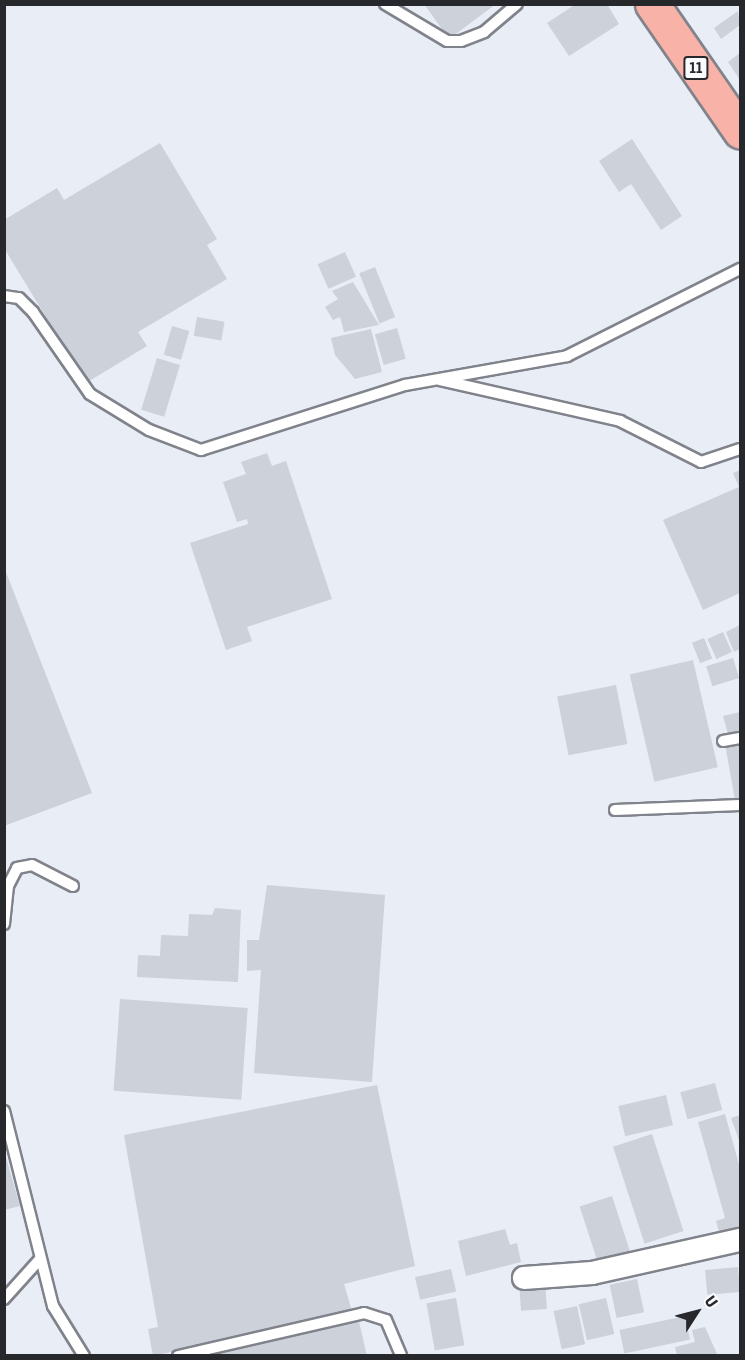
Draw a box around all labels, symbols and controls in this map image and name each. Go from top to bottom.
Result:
road number: 11 [682,57,710,79]
north arrow [667,1282,727,1342]
text: U [701,1292,722,1311]

